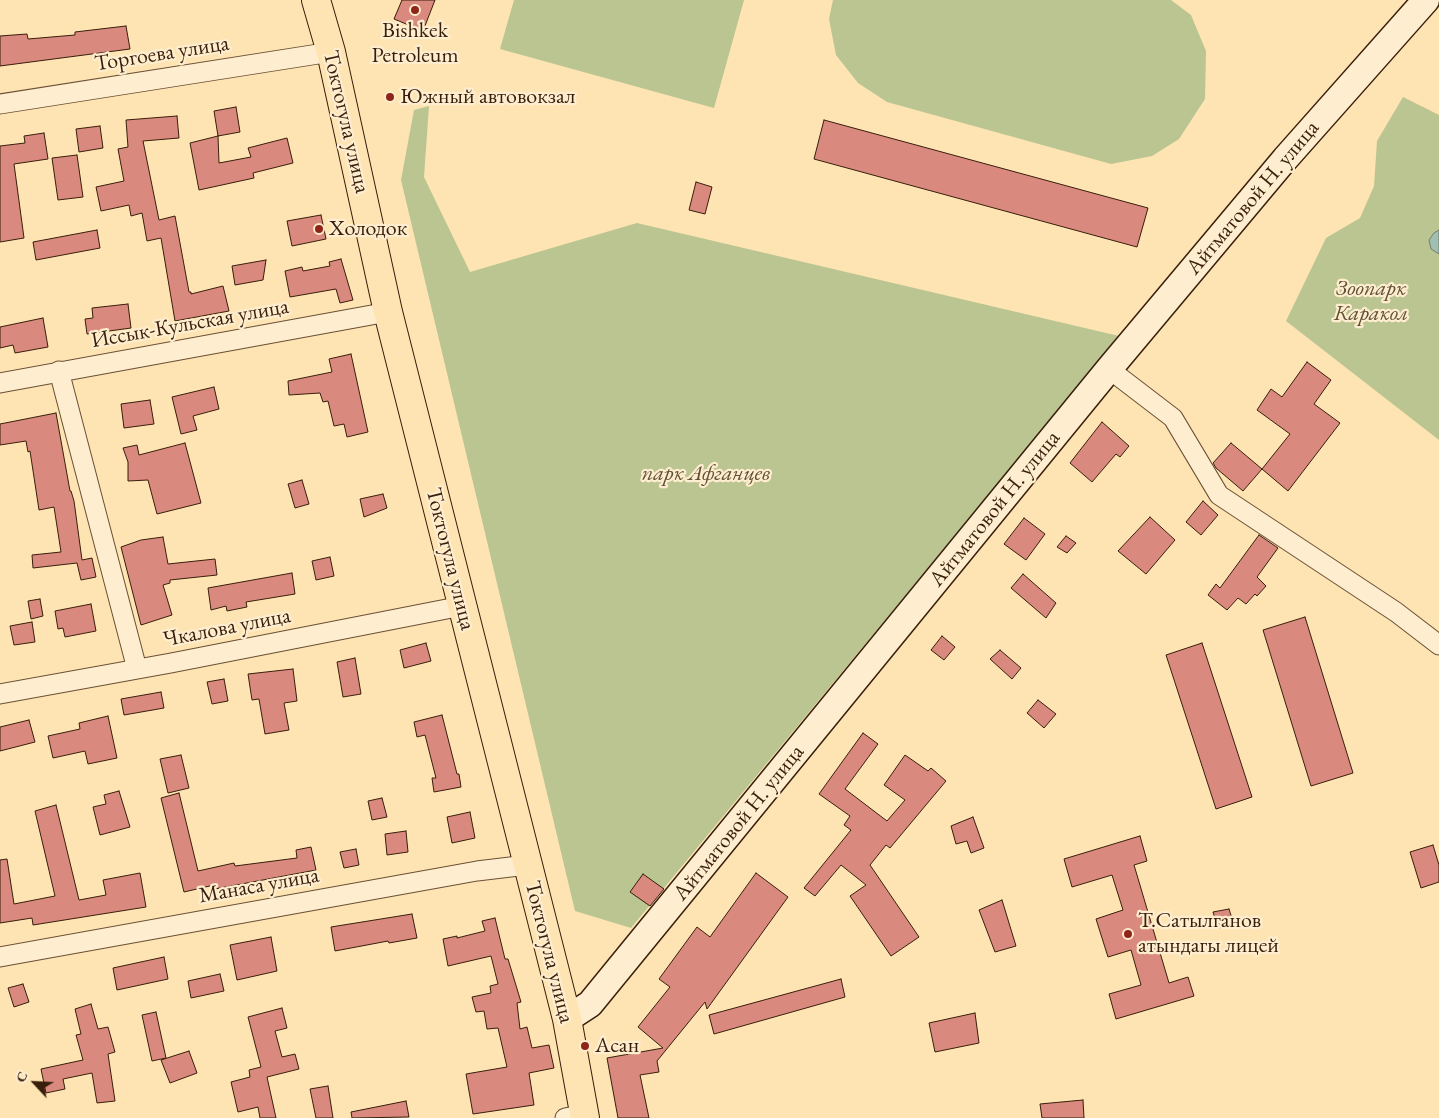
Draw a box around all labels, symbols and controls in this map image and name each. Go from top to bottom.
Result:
marker: Bishkek Petroleum [409,4,421,16]
place label: Bishkek Petroleum [371,18,459,70]
street label: Торгоева улица [93,30,231,78]
street label: Токтогула улица [317,48,375,196]
place label: Южный автовокзал [400,84,575,110]
marker: Южный автовокзал [384,91,396,103]
street label: Айтматовой Н. улица [1181,116,1325,280]
place label: Холодок [329,216,407,242]
marker: Холодок [313,223,325,235]
park label: Зоопарк Каракол [1334,276,1408,328]
street label: Иссык-Кульская улица [89,294,291,354]
street label: Айтматовой Н. улица [924,426,1066,592]
park label: парк Афганцев [642,461,770,487]
street label: Токтогула улица [420,485,480,633]
street label: Чкалова улица [161,603,293,653]
street label: Айтматовой Н. улица [668,740,810,906]
street label: Манаса улица [197,862,321,910]
street label: Токтогула улица [519,878,579,1026]
place label: Т.Сатылганов атындагы лицей [1138,908,1279,959]
marker: Т.Сатылганов атындагы лицей [1122,928,1134,940]
place label: Асан [595,1033,639,1059]
marker: Асан [579,1040,591,1052]
north arrow [10,1058,60,1108]
text: С [11,1068,32,1085]

